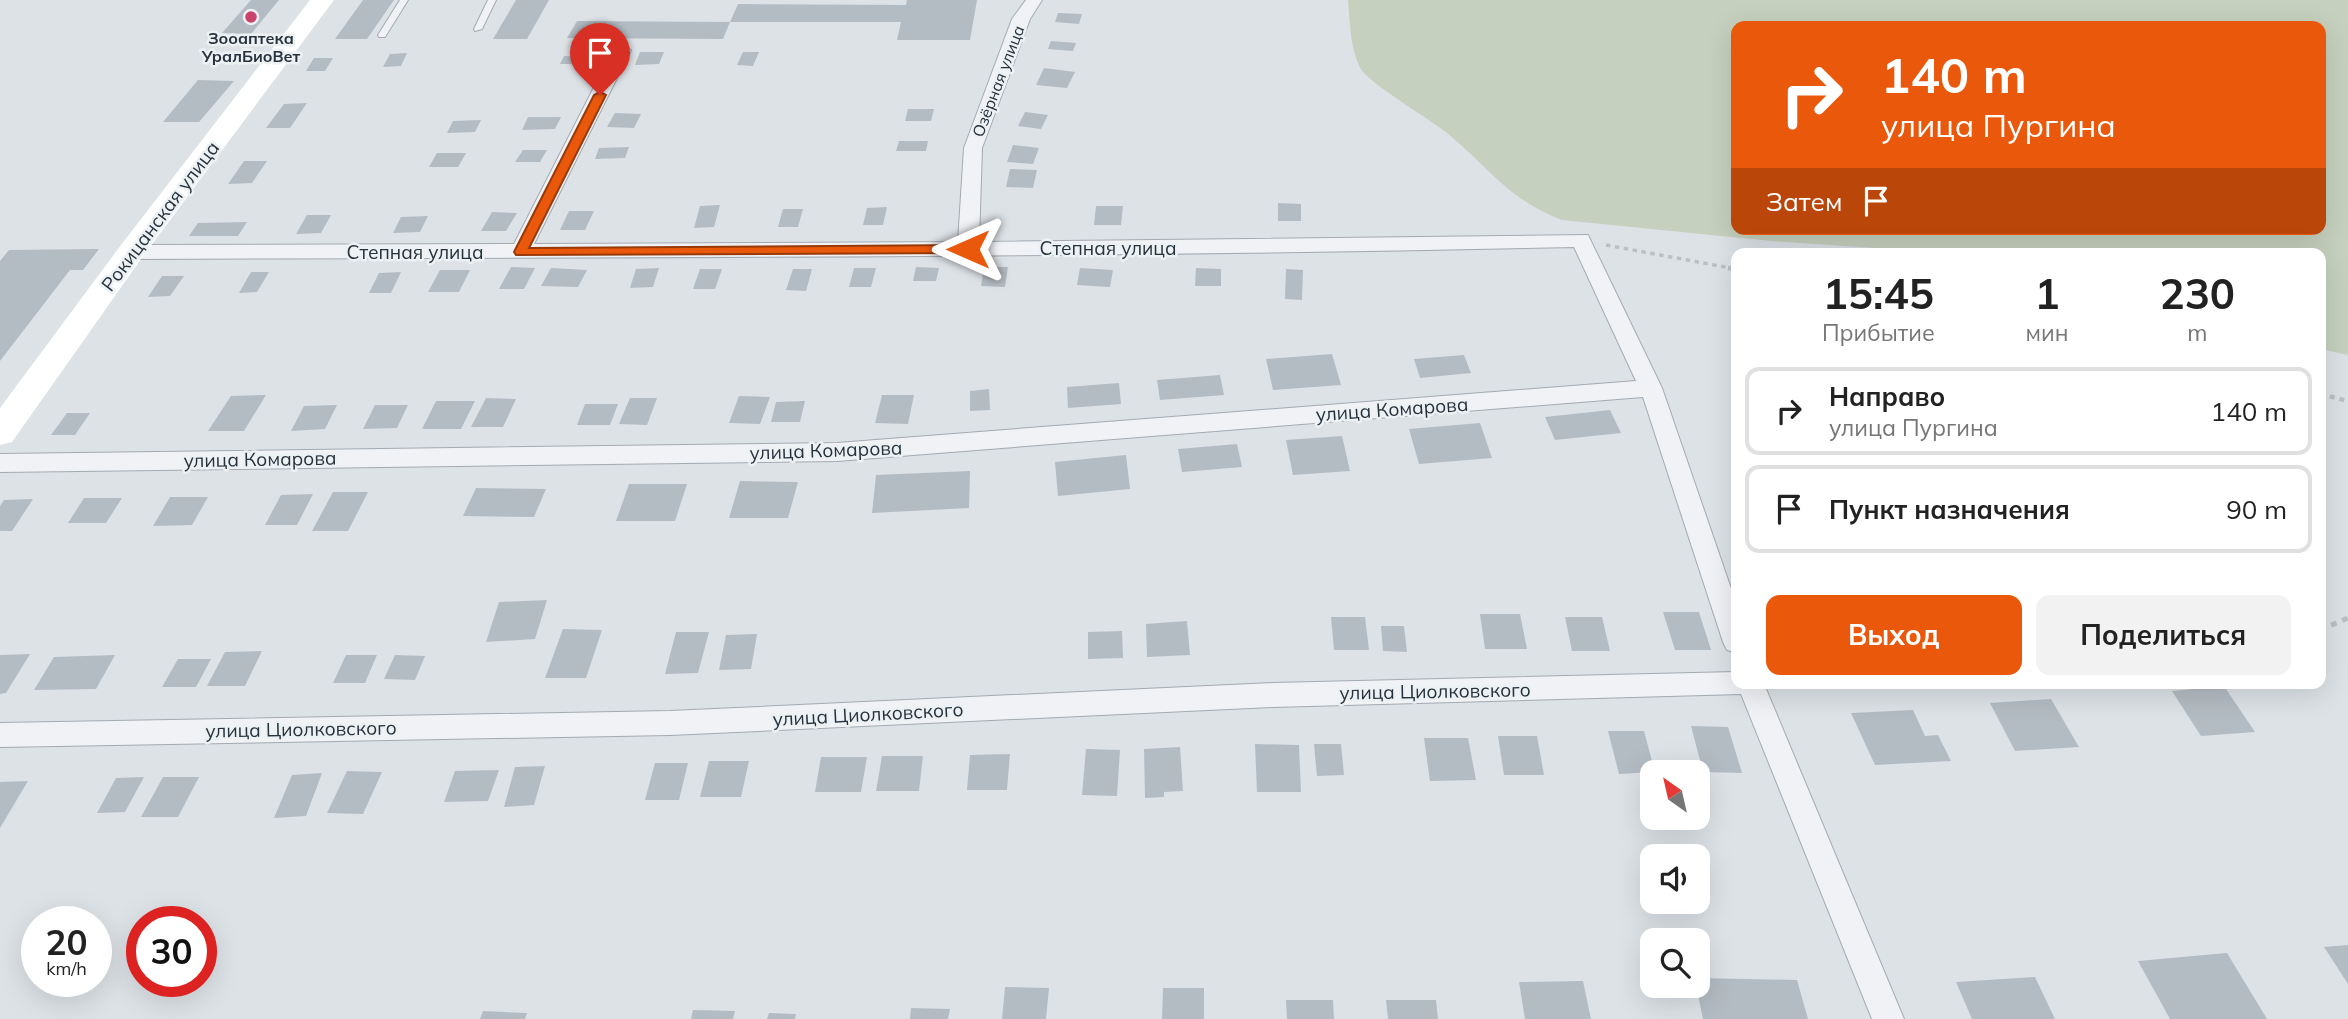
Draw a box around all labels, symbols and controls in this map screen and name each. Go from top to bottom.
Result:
marker: Зооаптека УралБиоВет [243,9,259,25]
street label: Озёрная улица [968,22,1028,140]
pin [570,23,630,95]
place label: Зооаптека УралБиоВет [201,28,300,66]
icon: arrive [581,34,619,72]
text: 140 m [1881,44,2027,105]
icon: right [1766,49,1857,140]
text: улица Пургина [1881,105,2116,145]
street label: Рокицанская улица [96,136,224,296]
icon: arrive [1857,182,1895,220]
text: Затем [1766,185,1843,218]
position arrow [931,212,1005,286]
street label: Степная улица [1039,236,1177,260]
street label: Степная улица [346,240,484,264]
text: 15:45 [1823,267,1934,320]
text: 1 [2034,267,2060,320]
text: 230 [2159,267,2235,320]
text: Прибытие [1822,318,1935,347]
text: мин [2026,318,2069,347]
text: m [2187,318,2207,347]
text: Направо [1829,380,1945,413]
street label: улица Комарова [1315,392,1469,426]
icon: right [1770,392,1808,430]
text: 140 m [2211,395,2287,428]
text: улица Пургина [1829,413,1998,442]
street label: улица Комарова [749,435,903,465]
street label: улица Комарова [183,446,337,472]
icon: arrive [1770,490,1808,528]
text: Пункт назначения [1829,493,2070,526]
text: 90 m [2226,493,2287,526]
button: Выход [1766,595,2022,675]
button: Поделиться [2036,595,2291,675]
street label: улица Циолковского [1339,677,1531,705]
street label: улица Циолковского [772,697,964,731]
street label: улица Циолковского [205,715,397,743]
north arrow [1640,760,1710,830]
map controls [1640,760,1710,998]
button: sound [1640,844,1710,914]
speed limit sign: 30 [126,906,217,997]
text: 20 [45,920,88,964]
button: search [1640,928,1710,998]
text: km/h [46,957,87,980]

